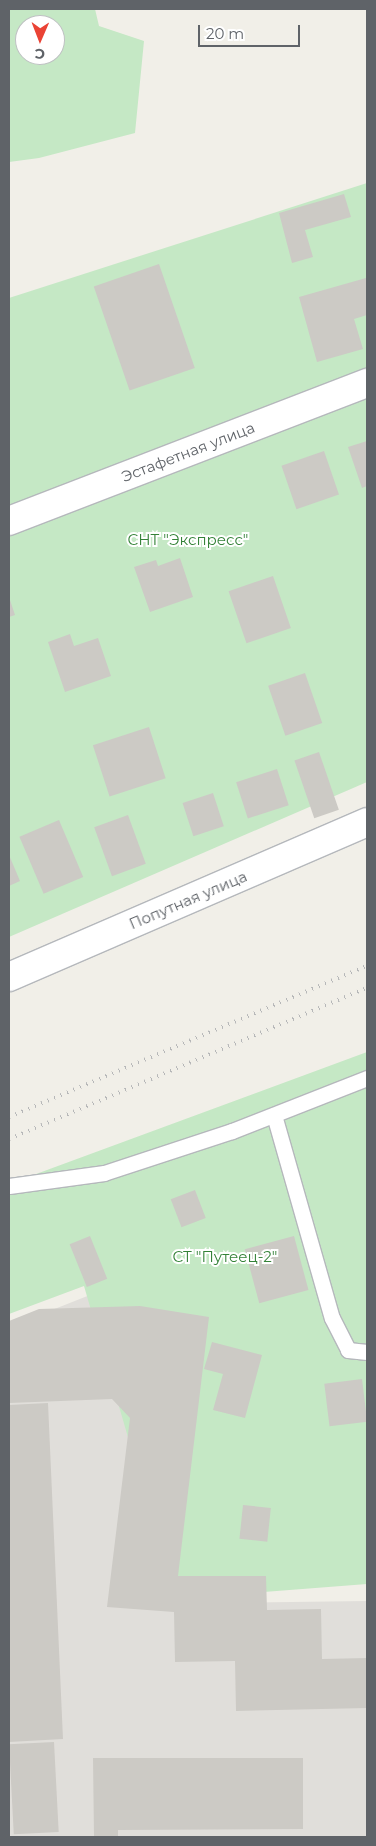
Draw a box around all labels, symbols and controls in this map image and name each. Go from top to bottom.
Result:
north arrow [15,15,65,65]
scale bar [201,15,304,47]
text: 20 m [206,24,244,43]
text: С [35,45,45,63]
street label: Эстафетная улица [119,418,257,486]
park label: СНТ "Экспресс" [128,531,248,549]
street label: Попутная улица [126,867,250,933]
park label: СТ "Путеец-2" [173,1248,277,1266]

